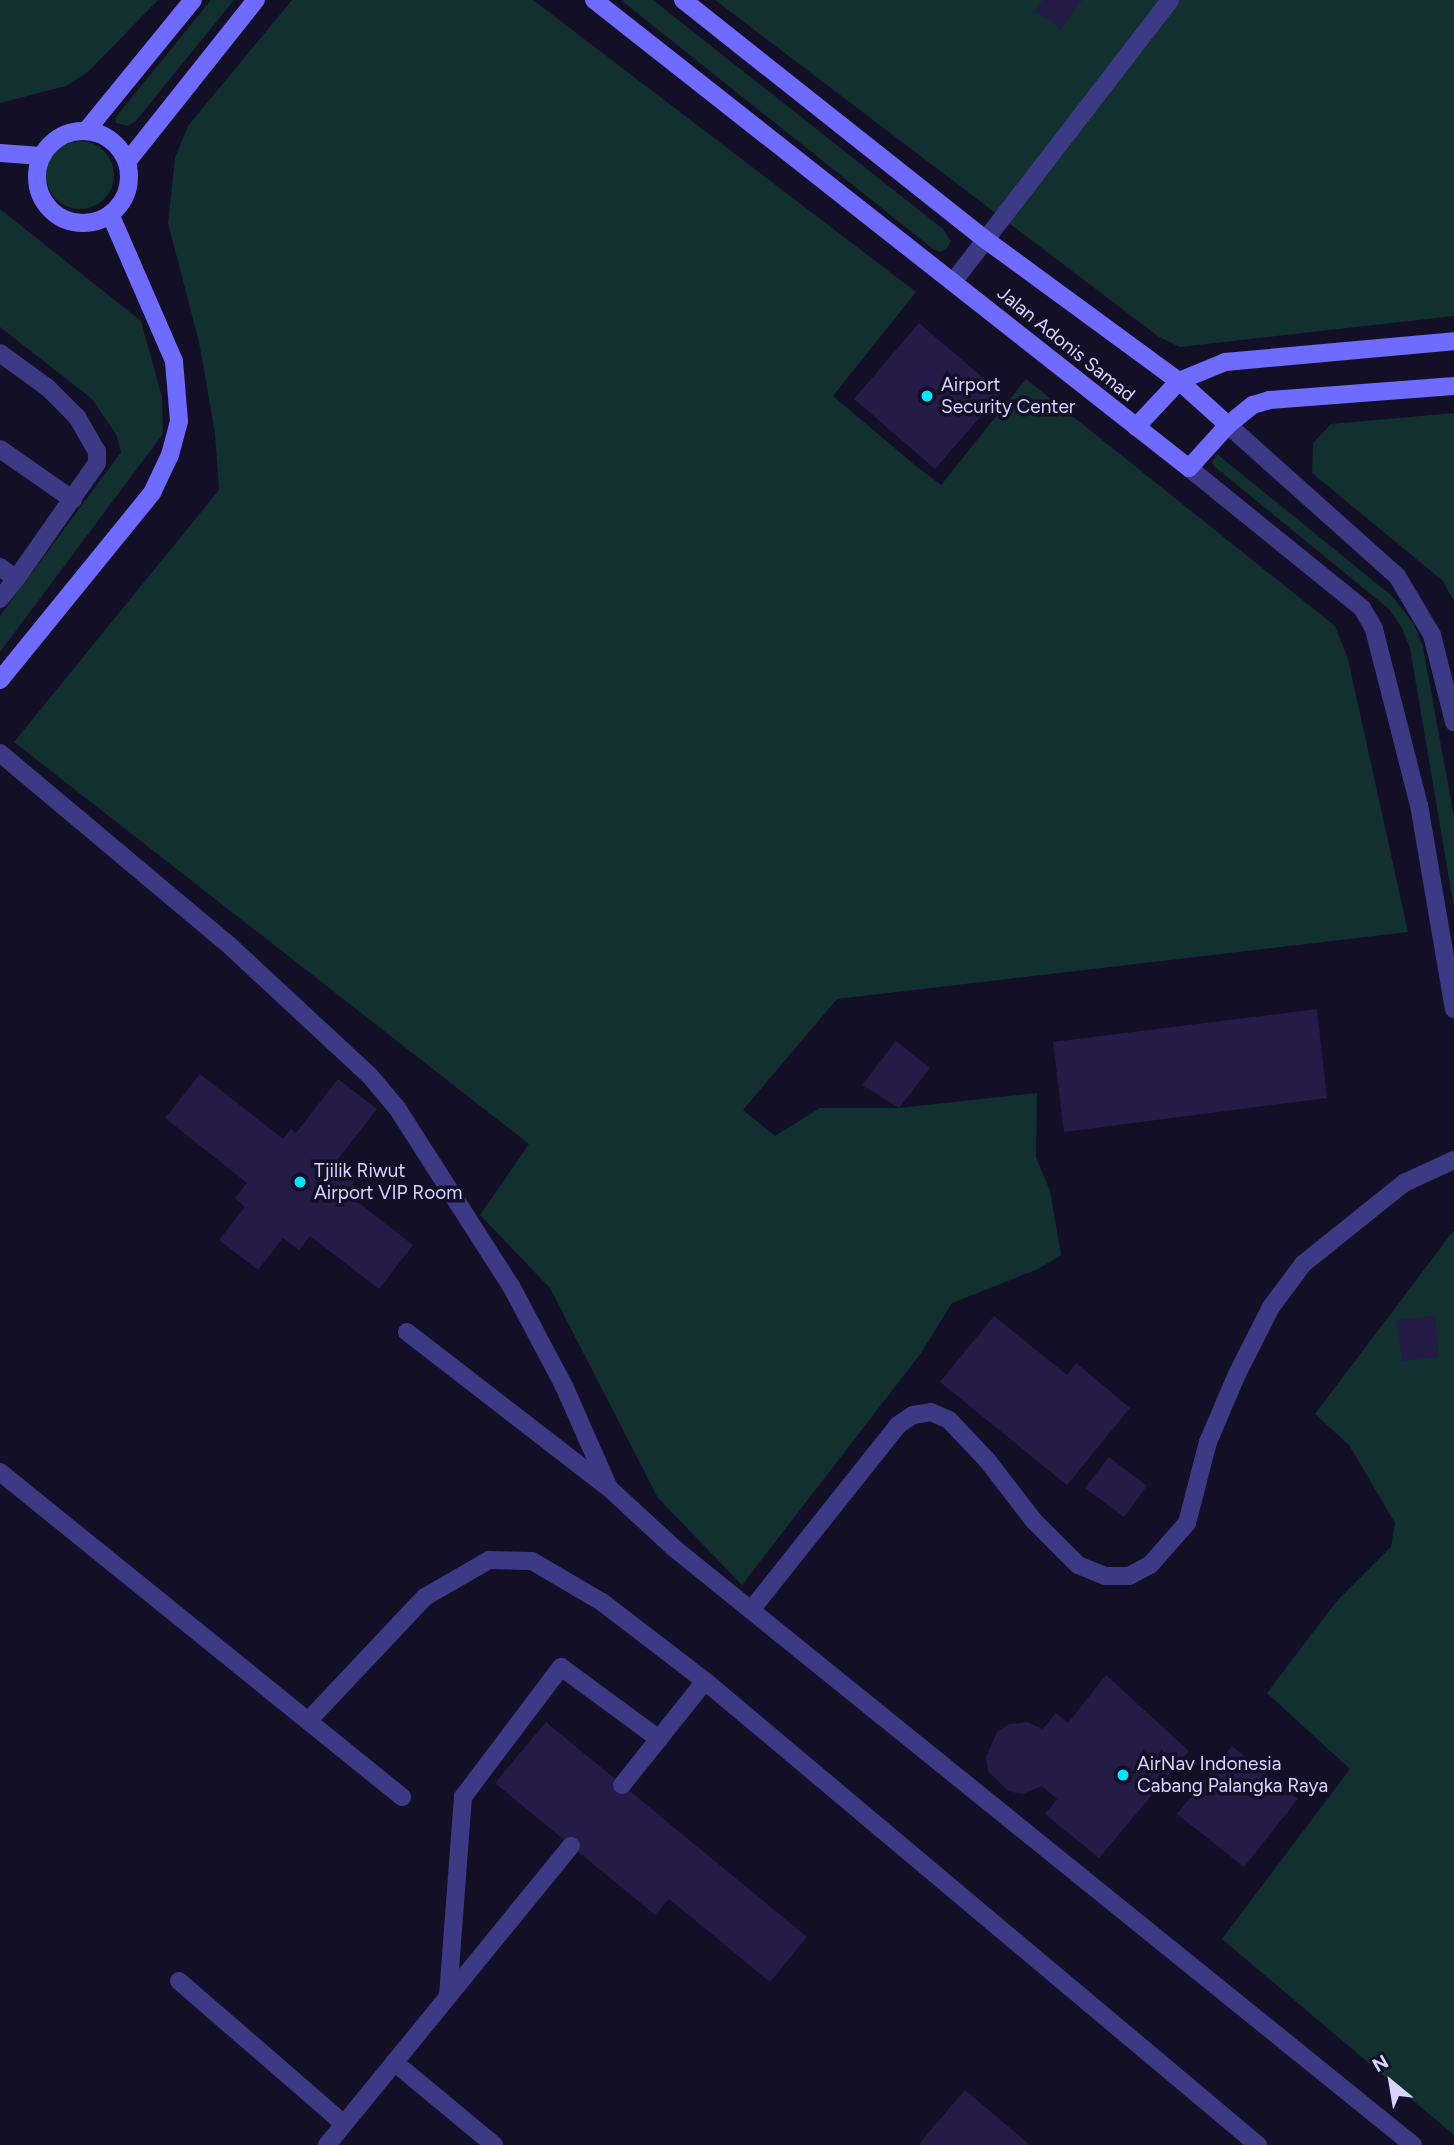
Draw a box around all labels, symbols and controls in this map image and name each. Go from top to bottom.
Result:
street label: Jalan Adonis Samad [993,282,1139,406]
place label: Airport Security Center [941,374,1075,418]
marker: Airport Security Center [919,388,935,404]
place label: Tjilik Riwut Airport VIP Room [314,1160,462,1204]
marker: Tjilik Riwut Airport VIP Room [292,1174,308,1190]
place label: AirNav Indonesia Cabang Palangka Raya [1137,1753,1328,1797]
marker: AirNav Indonesia Cabang Palangka Raya [1115,1767,1131,1783]
north arrow [1356,2047,1426,2117]
text: N [1368,2050,1392,2077]

